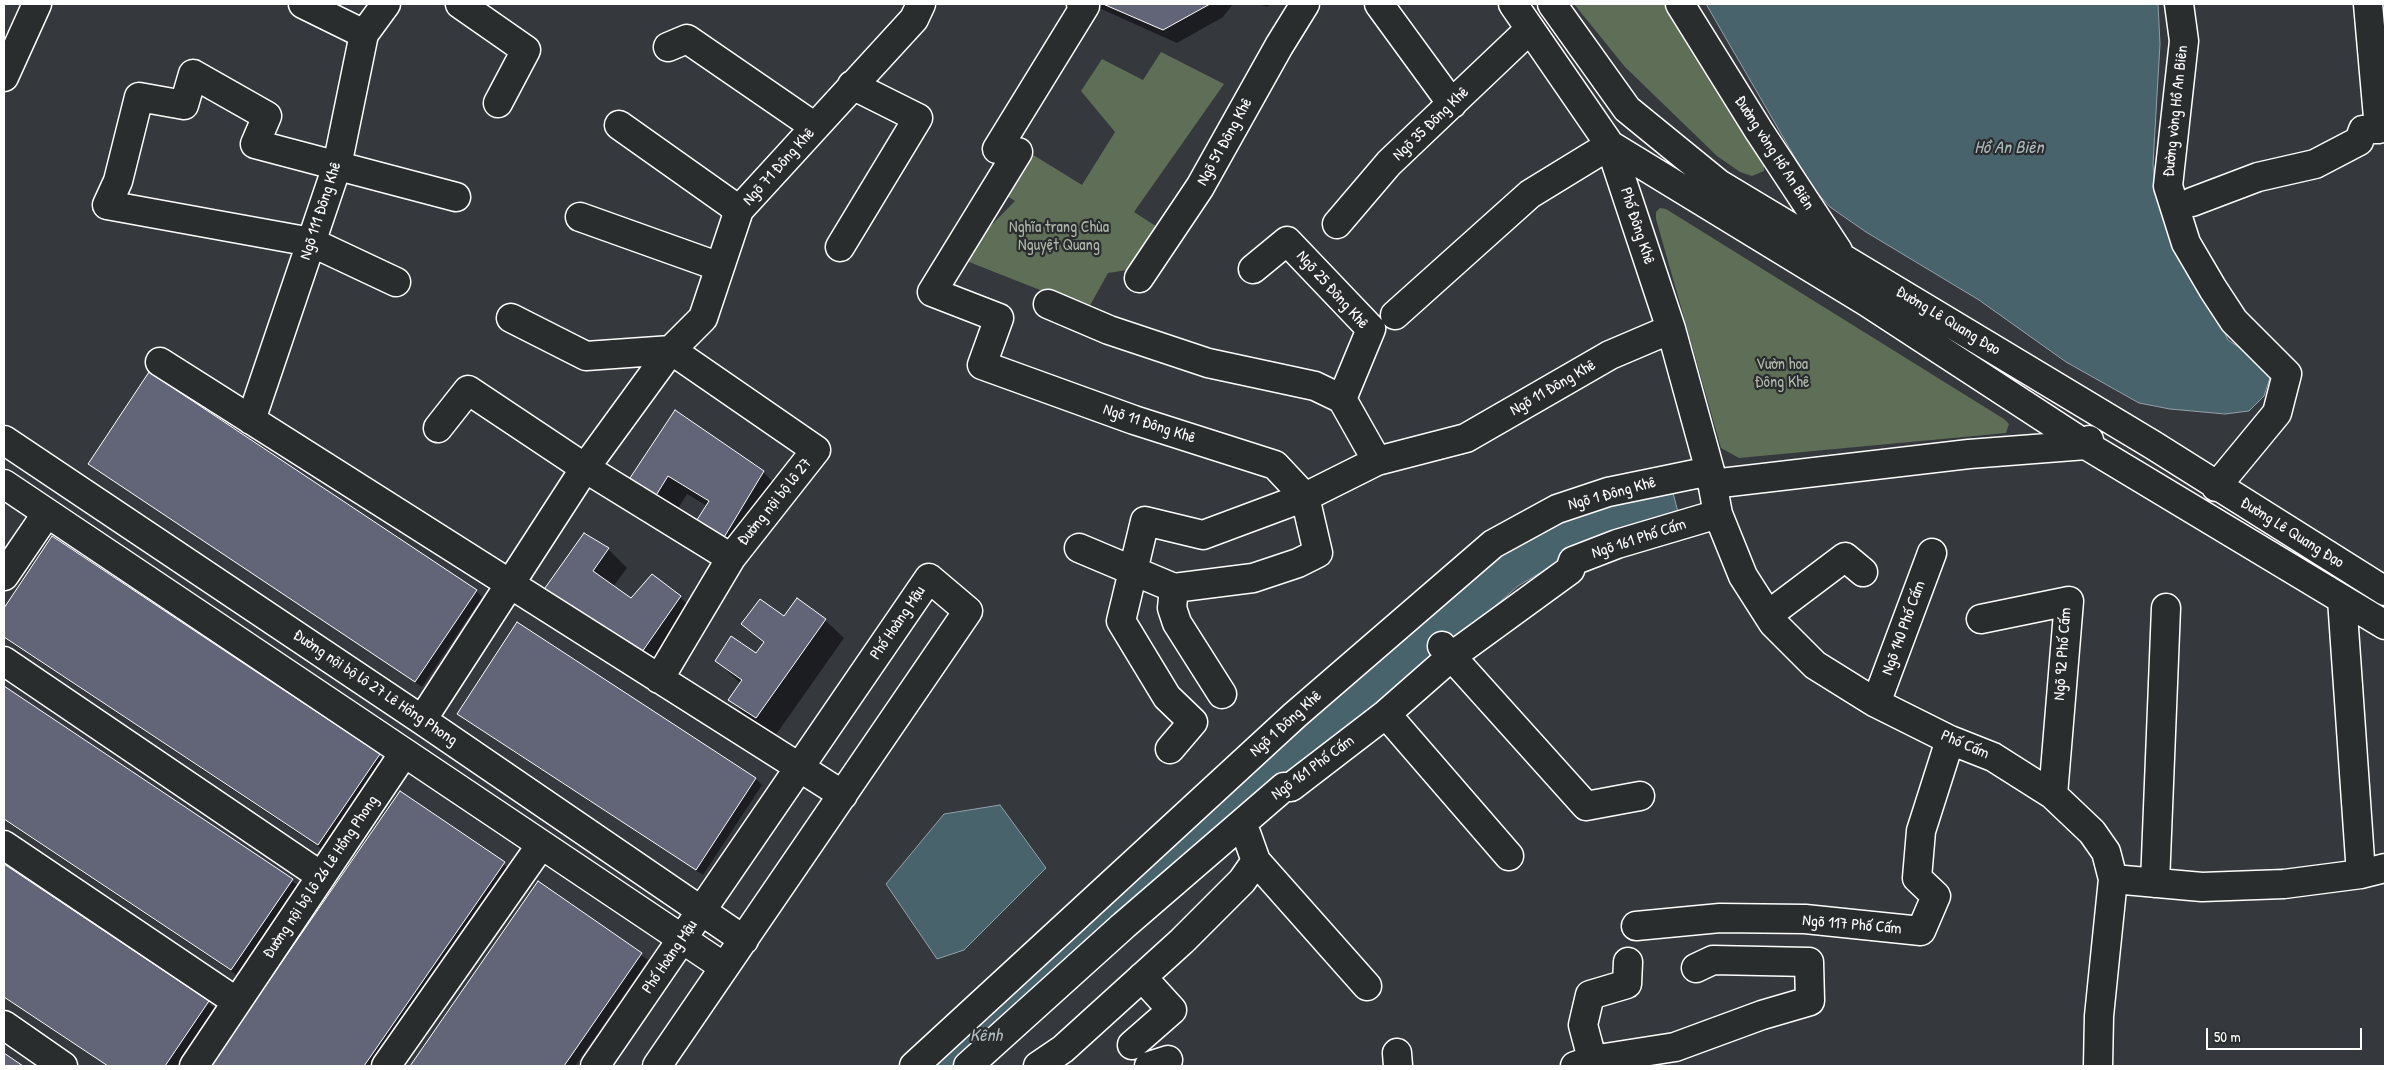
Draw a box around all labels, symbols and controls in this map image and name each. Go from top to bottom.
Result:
street label: Đường vòng Hồ An Biên [2160,44,2192,178]
street label: Ngõ 35 Đông Khê [1389,83,1473,165]
street label: Đường vòng Hồ An Biên [1730,92,1818,214]
street label: Ngõ 51 Đông Khê [1193,95,1257,189]
street label: Ngõ 71 Đông Khê [739,124,819,210]
water label: Hồ An Biên [1974,137,2044,159]
street label: Ngõ 111 Đông Khê [296,160,346,262]
street label: Phố Đông Khê [1616,185,1658,267]
park label: Nghĩa trang Chùa Nguyệt Quang [1009,218,1109,256]
street label: Ngõ 25 Đông Khê [1292,247,1372,333]
street label: Đường Lê Quang Đạo [1892,282,2004,360]
park label: Vườn hoa Đông Khê [1755,355,1809,393]
street label: Ngõ 11 Đông Khê [1507,356,1599,420]
street label: Ngõ 11 Đông Khê [1100,400,1198,448]
street label: Đường nội bộ lô 27 [734,454,816,550]
street label: Ngõ 1 Đông Khê [1566,473,1658,515]
street label: Đường Lê Quang Đạo [2237,493,2347,573]
street label: Ngõ 161 Phố Cấm [1589,515,1689,563]
street label: Ngõ 140 Phố Cấm [1878,578,1930,678]
street label: Phố Hoàng Mậu [866,582,930,664]
street label: Ngõ 92 Phố Cấm [2050,607,2076,701]
street label: Đường nội bộ lô 27 Lê Hồng Phong [289,626,461,750]
street label: Ngõ 1 Đông Khê [1246,687,1326,761]
street label: Phố Cấm [1938,726,1992,764]
street label: Ngõ 161 Phố Cấm [1268,731,1358,805]
street label: Đường nội bộ lô 26 Lê Hồng Phong [259,792,383,962]
street label: Ngõ 117 Phố Cấm [1802,911,1902,939]
street label: Phố Hoàng Mậu [638,916,702,998]
scale bar [2209,1018,2365,1050]
water label: Kênh [970,1025,1002,1047]
text: 50 m [2214,1026,2241,1047]

